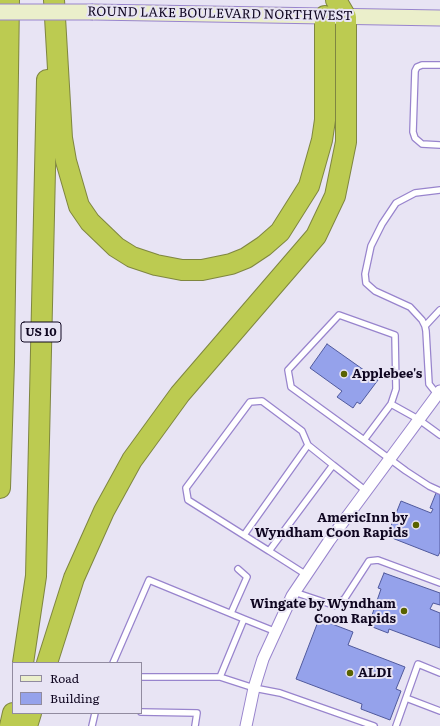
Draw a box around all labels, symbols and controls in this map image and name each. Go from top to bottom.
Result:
street label: ROUND LAKE BOULEVARD NORTHWEST [87,4,353,24]
road number: US 10 [21,322,61,342]
place label: Applebee's [352,366,422,382]
marker: Applebee's [339,369,349,379]
place label: AmericInn by Wyndham Coon Rapids [255,510,408,541]
marker: AmericInn by Wyndham Coon Rapids [411,520,421,530]
place label: Wingate by Wyndham Coon Rapids [250,596,396,627]
marker: Wingate by Wyndham Coon Rapids [399,606,409,616]
legend [12,662,142,714]
place label: ALDI [358,665,392,681]
marker: ALDI [345,668,355,678]
text: Road [50,669,79,687]
text: Building [50,689,99,707]

